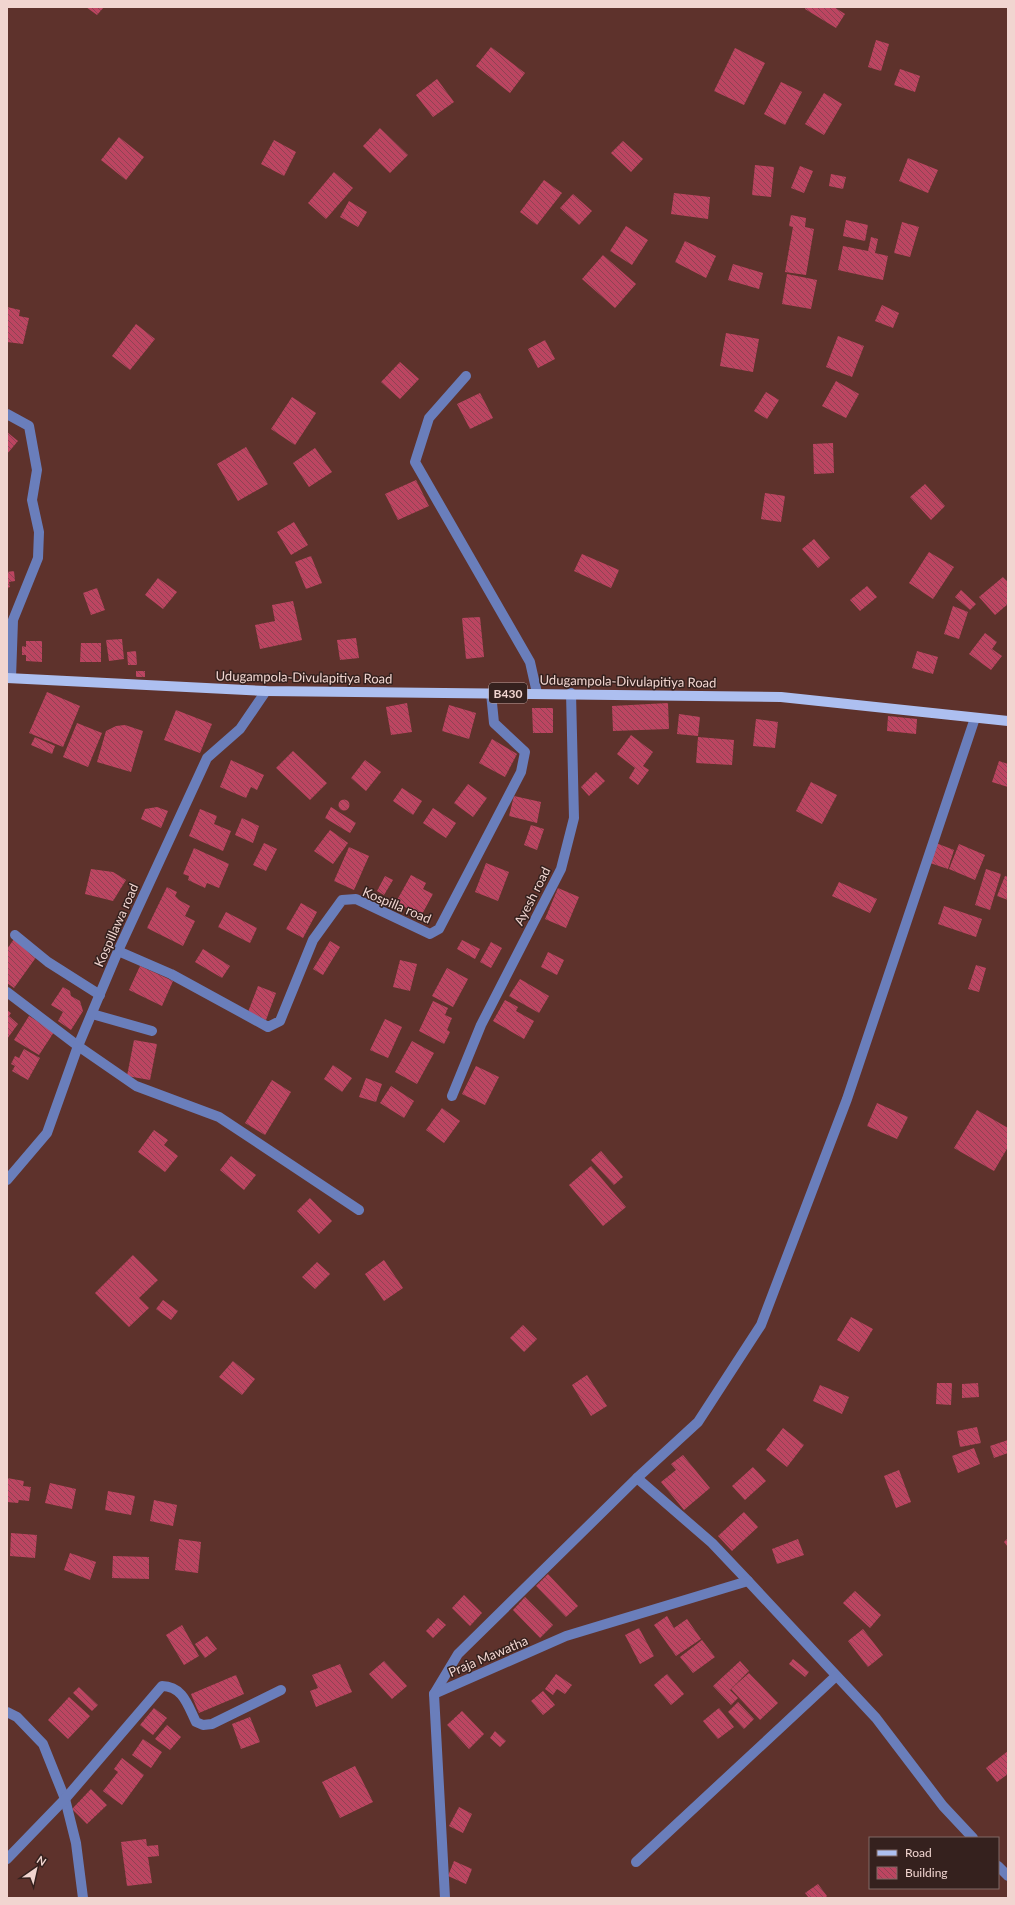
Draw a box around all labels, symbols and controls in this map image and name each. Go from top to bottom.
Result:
street label: Udugampola-Divulapitiya Road [215,667,393,687]
street label: Udugampola-Divulapitiya Road [539,671,717,691]
road number: B430 [489,683,527,703]
street label: Ayesh road [510,864,554,928]
street label: Kospillawa road [90,881,142,969]
street label: Kospilla road [360,883,434,927]
street label: Praja Mawatha [446,1632,530,1680]
legend [869,1837,999,1889]
text: Road [905,1845,932,1860]
north arrow [16,1849,56,1889]
text: N [35,1853,49,1868]
text: Building [905,1865,948,1880]

